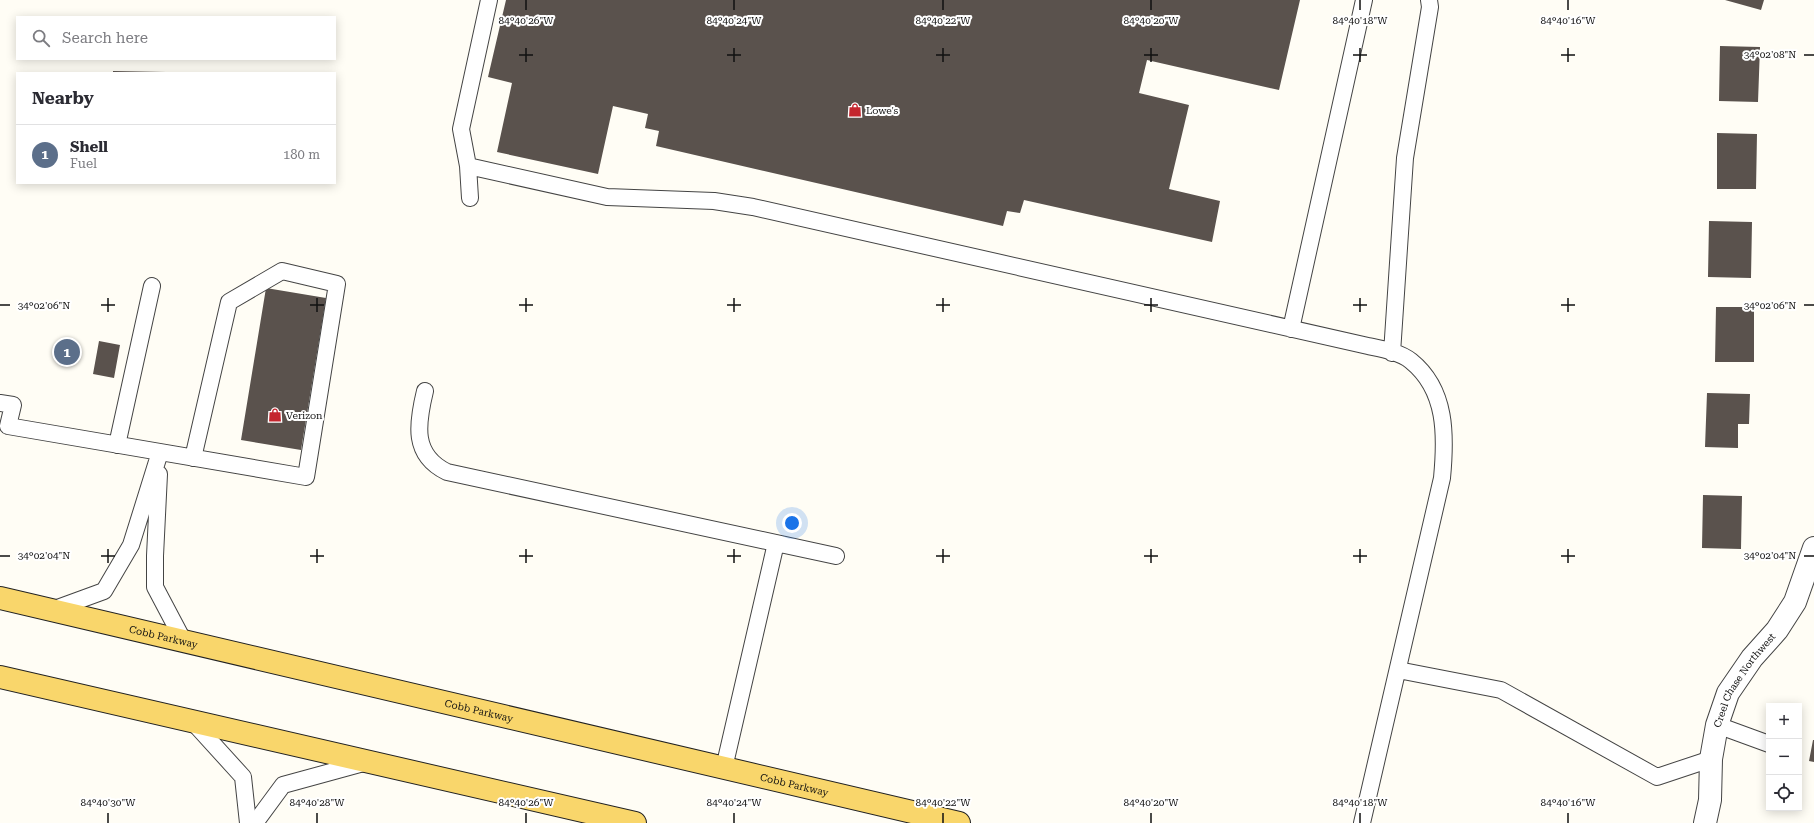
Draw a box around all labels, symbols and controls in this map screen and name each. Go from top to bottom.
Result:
text: 84°40'26"W [499,15,554,26]
text: 84°40'24"W [707,15,762,26]
text: 84°40'22"W [916,15,971,26]
text: 84°40'20"W [1124,15,1179,26]
text: 84°40'18"W [1333,15,1388,26]
text: 84°40'16"W [1541,15,1596,26]
search box [16,16,336,60]
icon: search [30,27,52,49]
text: Search here [62,29,148,47]
text: 34°02'08"N [1744,49,1796,60]
text: Nearby [32,88,94,108]
shop icon: Lowe's [847,102,863,118]
place label: Lowe's [866,105,899,116]
text: Shell [70,138,108,156]
text: 1 [41,147,49,162]
text: 180 m [283,147,320,162]
text: Fuel [70,156,97,171]
text: 34°02'06"N [18,300,70,311]
text: 34°02'06"N [1744,300,1796,311]
pin: 1 [54,337,80,367]
shop icon: Verizon [267,407,283,423]
place label: Verizon [286,410,323,421]
your location [782,513,802,533]
text: 34°02'04"N [18,550,70,561]
text: 34°02'04"N [1744,550,1796,561]
street label: Cobb Parkway [128,623,199,650]
street label: Creel Chase Northwest [1711,630,1777,729]
street label: Cobb Parkway [444,697,514,724]
map controls [1766,703,1802,811]
button: + [1766,703,1802,739]
button: − [1766,739,1802,775]
street label: Cobb Parkway [759,771,830,798]
button: locate [1766,775,1802,811]
text: 84°40'30"W [81,797,136,808]
text: 84°40'28"W [290,797,345,808]
text: 84°40'26"W [499,797,554,808]
text: 84°40'24"W [707,797,762,808]
text: 84°40'22"W [916,797,971,808]
text: 84°40'20"W [1124,797,1179,808]
text: 84°40'18"W [1333,797,1388,808]
text: 84°40'16"W [1541,797,1596,808]

